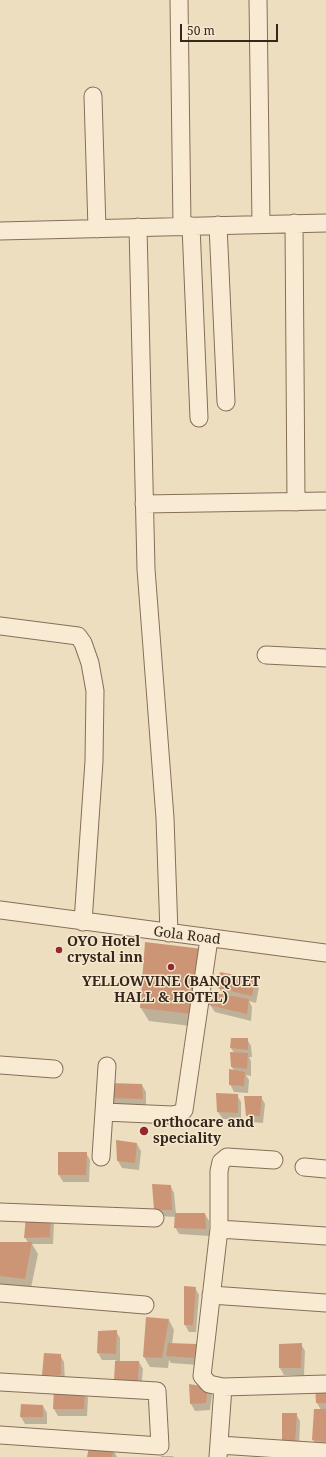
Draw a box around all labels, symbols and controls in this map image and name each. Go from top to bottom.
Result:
scale bar [182,16,280,42]
text: 50 m [187,22,215,39]
street label: Gola Road [152,924,222,948]
place label: OYO Hotel crystal inn [67,934,143,966]
marker: OYO Hotel crystal inn [54,945,64,955]
marker: YELLOWVINE (BANQUET HALL & HOTEL) [166,962,176,972]
place label: YELLOWVINE (BANQUET HALL & HOTEL) [82,974,260,1006]
place label: orthocare and speciality [153,1115,254,1148]
marker: orthocare and speciality [138,1125,150,1137]

